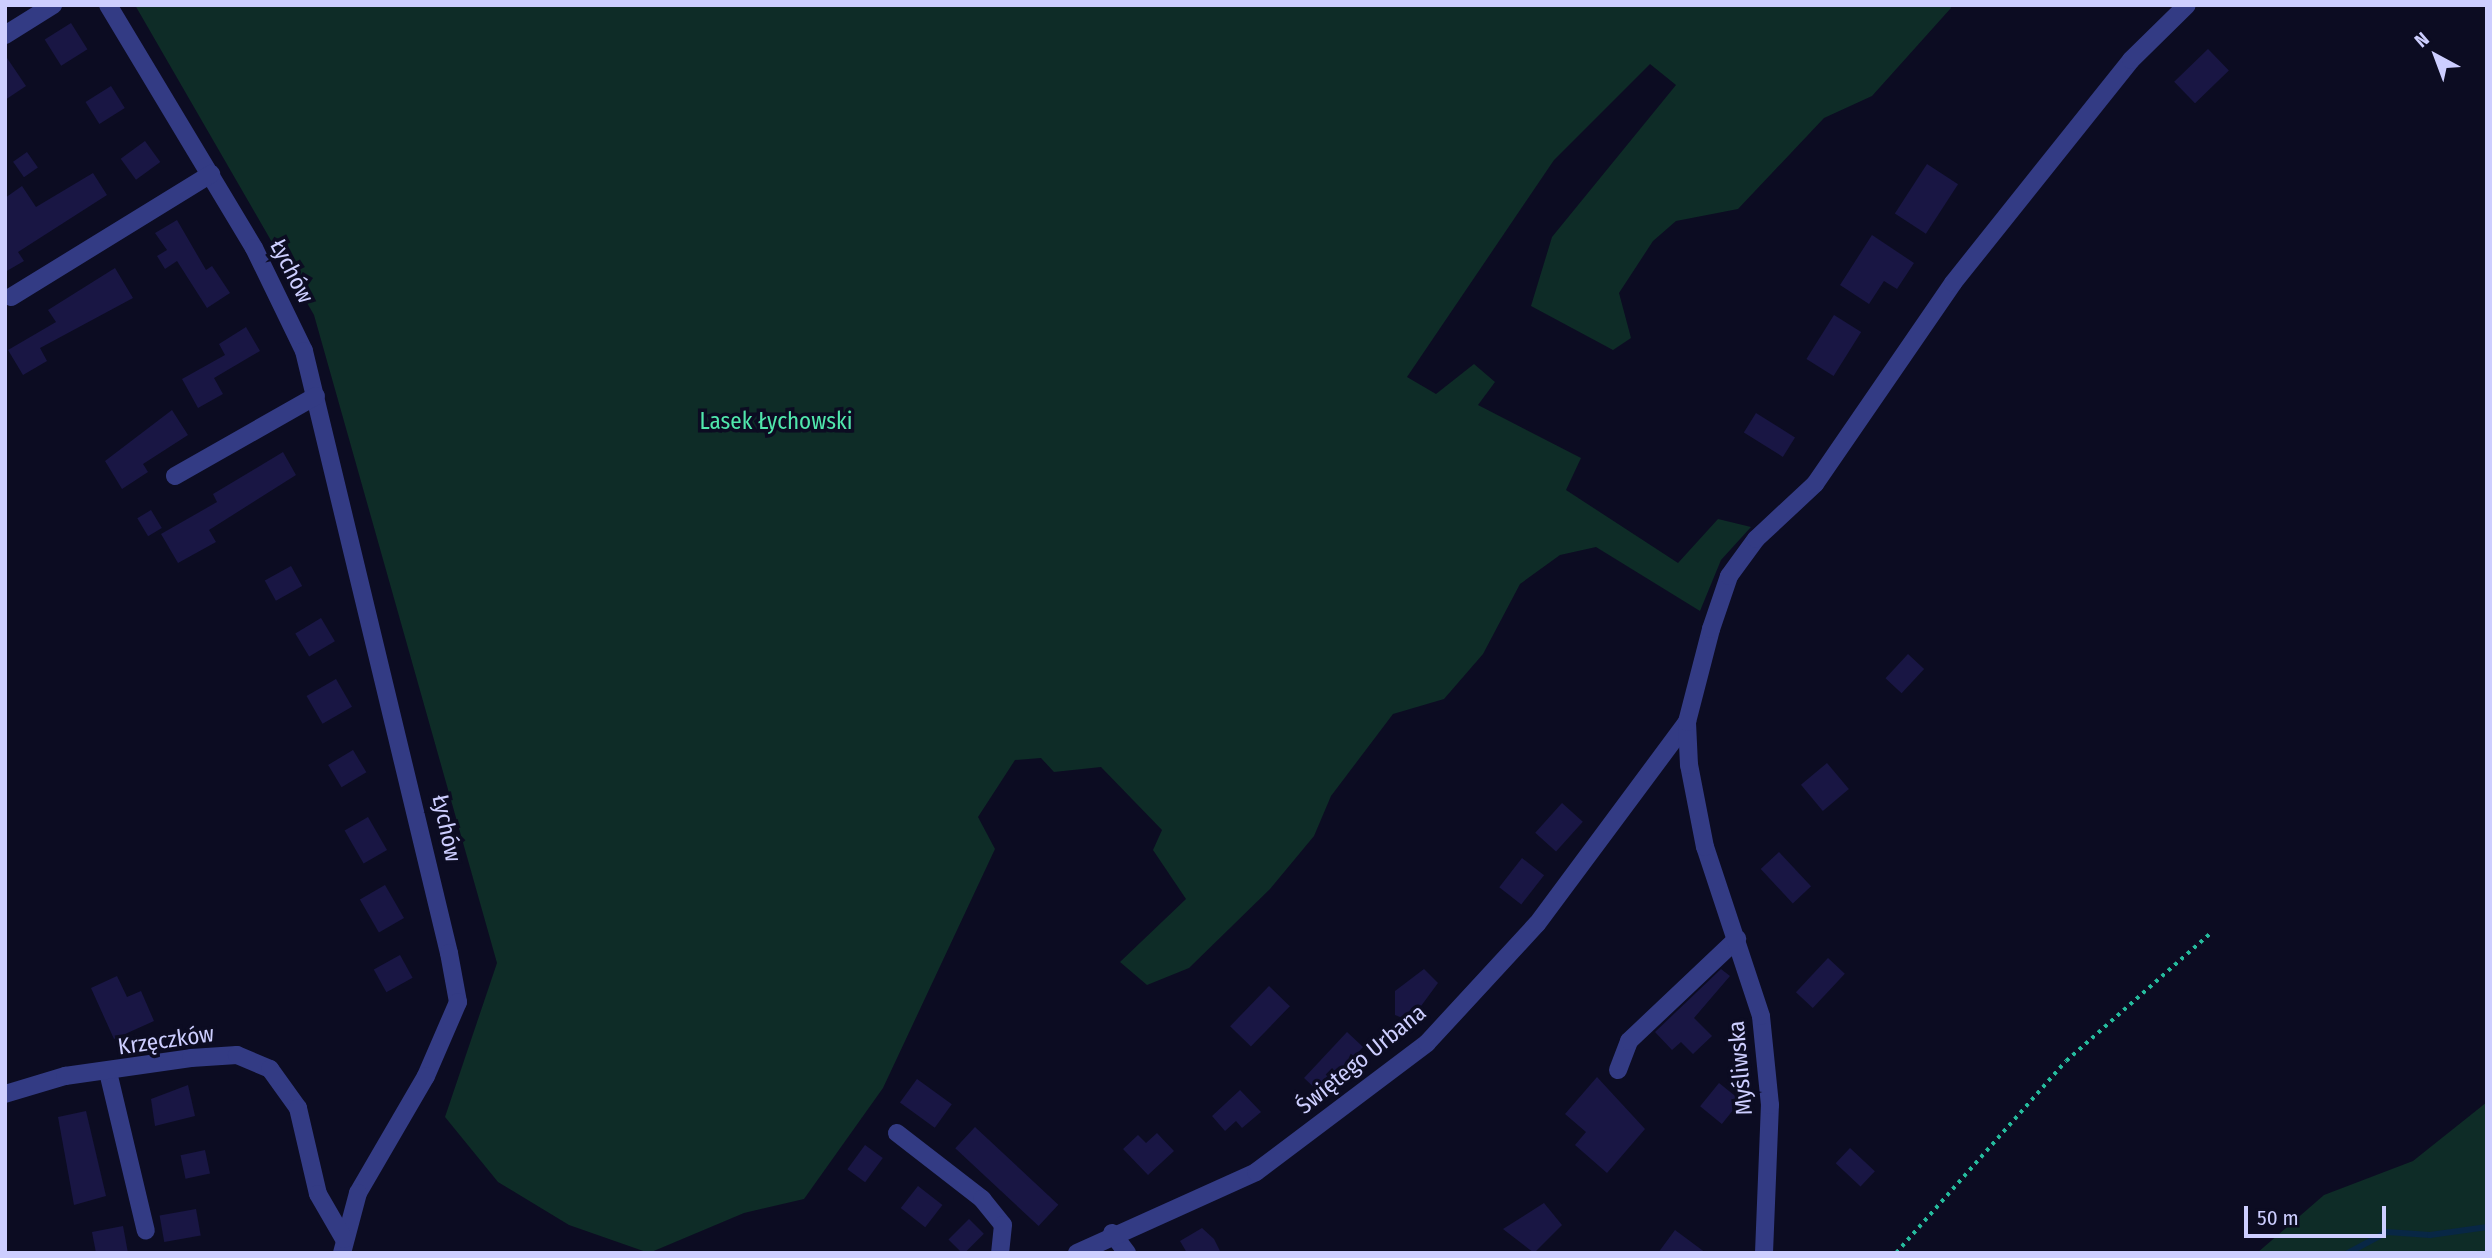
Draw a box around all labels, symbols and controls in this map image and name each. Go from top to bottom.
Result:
north arrow [2401,21,2471,91]
text: N [2410,27,2434,52]
street label: Łychów [264,234,320,308]
park label: Lasek Łychowski [699,407,853,435]
street label: Łychów [426,792,468,864]
street label: Świętego Urbana [1291,998,1431,1120]
street label: Krzęczków [116,1020,216,1060]
street label: Myśliwska [1722,1020,1758,1116]
scale bar [2247,1192,2389,1236]
text: 50 m [2257,1205,2299,1231]

